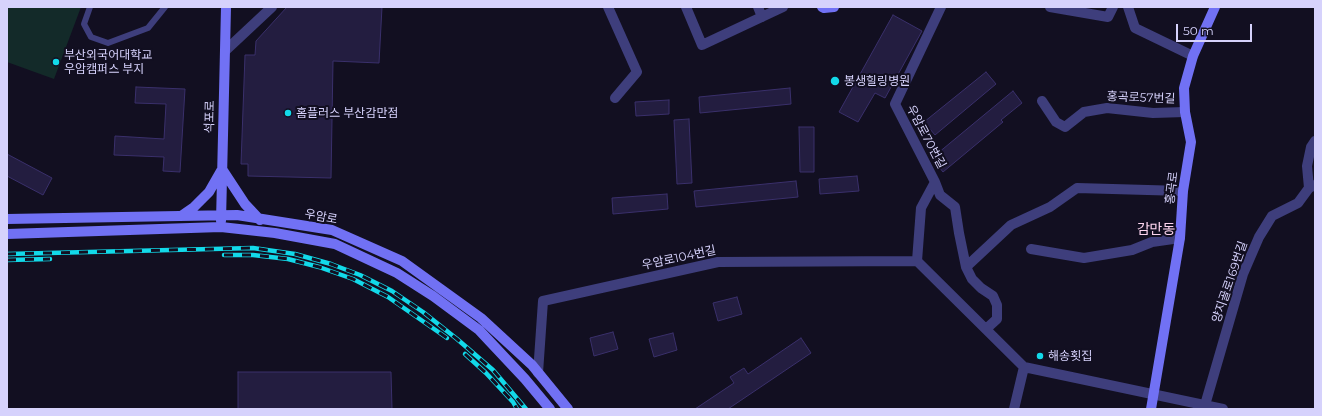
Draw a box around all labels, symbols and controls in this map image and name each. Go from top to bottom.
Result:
scale bar [1178,16,1254,42]
text: 50 m [1183,23,1214,38]
place label: 부산외국어대학교 우암캠퍼스 부지 [64,48,152,76]
marker: 부산외국어대학교 우암캠퍼스 부지 [51,57,61,67]
place label: 봉생힐링병원 [844,74,910,88]
marker: 봉생힐링병원 [829,75,841,87]
street label: 홍곡로57번길 [1106,90,1176,106]
street label: 석포로 [203,100,217,134]
street label: 우암로70번길 [903,103,949,171]
place label: 홈플러스 부산감만점 [296,106,399,120]
marker: 홈플러스 부산감만점 [283,108,293,118]
street label: 홍곡로 [1163,171,1181,205]
street label: 우암로 [303,207,339,227]
district label: 감만동 [1137,222,1175,238]
street label: 양지골로169번길 [1209,239,1251,325]
street label: 우암로104번길 [641,243,717,273]
place label: 해송횟집 [1048,349,1092,363]
marker: 해송횟집 [1035,351,1045,361]

